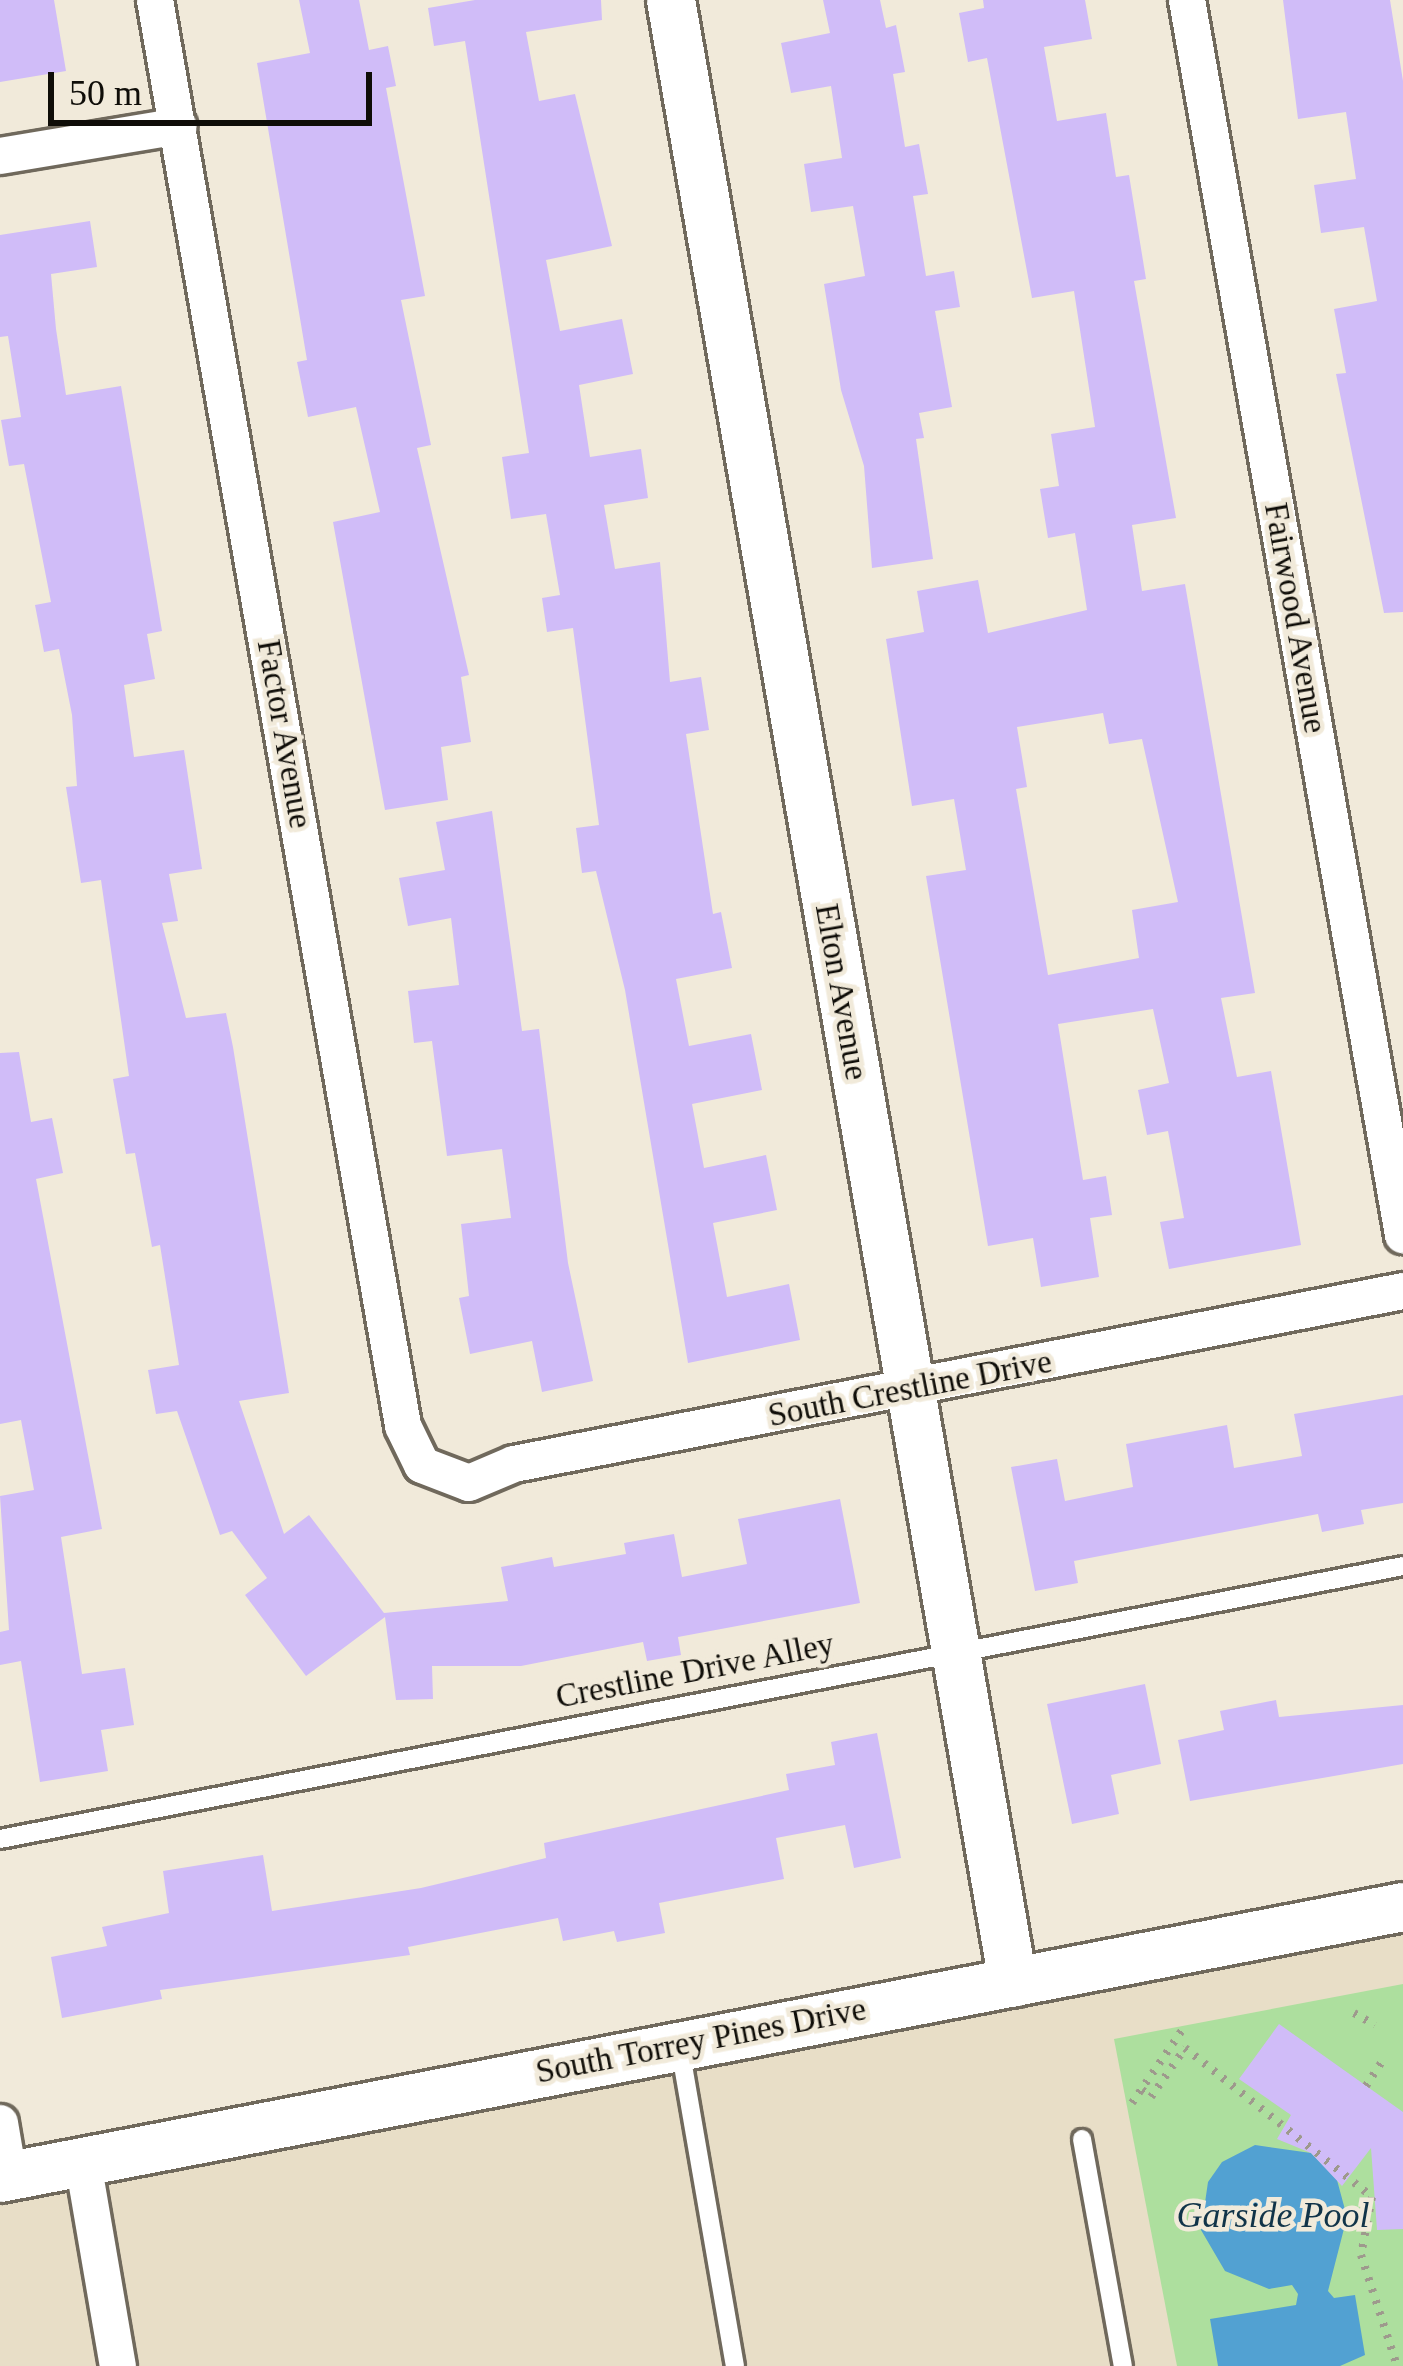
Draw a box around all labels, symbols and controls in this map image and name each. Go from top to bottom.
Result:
scale bar [54,48,378,122]
text: 50 m [69,73,142,113]
street label: Fairwood Avenue [1255,499,1335,737]
street label: Factor Avenue [248,636,320,832]
street label: Elton Avenue [806,900,876,1084]
street label: South Crestline Drive [765,1342,1055,1436]
street label: Crestline Drive Alley [552,1624,838,1718]
street label: South Torrey Pines Drive [532,1990,870,2092]
water label: Garside Pool [1177,2194,1369,2238]

